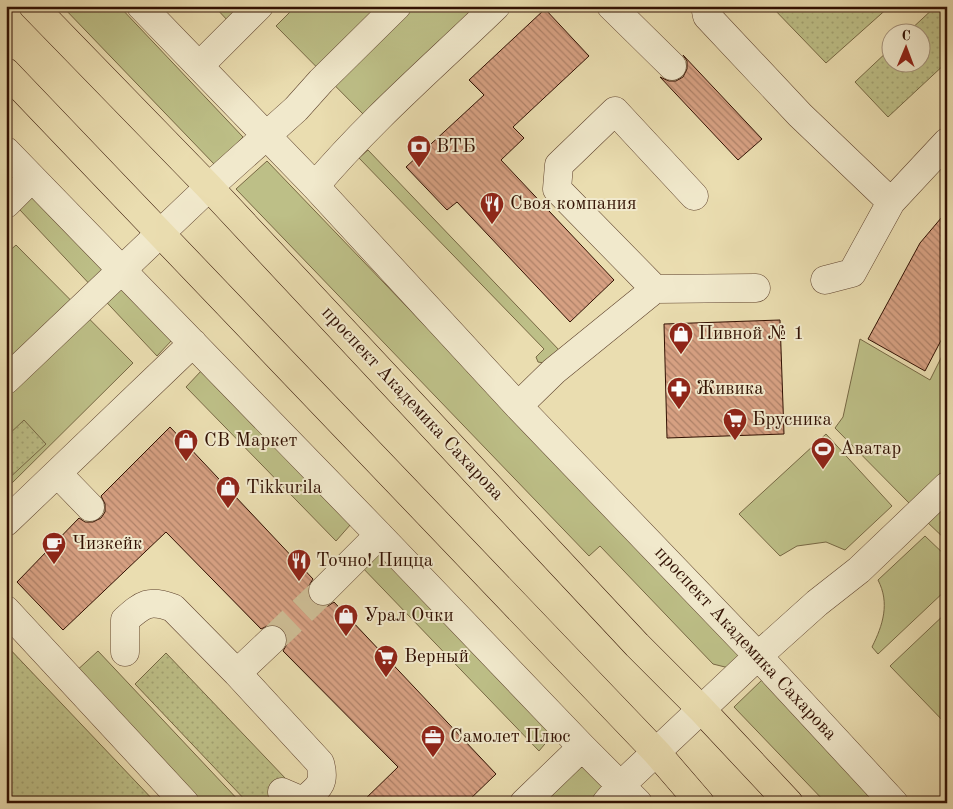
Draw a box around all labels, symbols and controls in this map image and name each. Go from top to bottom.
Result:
north arrow [880,22,930,72]
text: С [901,29,911,43]
bank icon: ВТБ [406,134,432,168]
place label: ВТБ [436,138,476,157]
restaurant icon: Своя компания [479,191,505,225]
place label: Своя компания [510,195,637,214]
street label: проспект Академика Сахарова [317,304,507,505]
shop icon: Пивной № 1 [668,321,694,355]
place label: Пивной № 1 [698,325,804,344]
pharmacy icon: Живика [666,376,692,410]
place label: Живика [696,380,764,399]
supermarket icon: Брусника [722,407,748,441]
place label: Брусника [752,411,832,430]
shop icon: СВ Маркет [173,428,199,462]
place label: СВ Маркет [204,432,298,451]
sports icon: Аватар [810,436,836,470]
place label: Аватар [840,440,901,459]
shop icon: Tikkurila [215,475,241,509]
place label: Tikkurila [246,479,323,498]
cafe icon: Чизкейк [41,531,67,565]
place label: Чизкейк [72,535,143,554]
street label: проспект Академика Сахарова [650,544,840,745]
restaurant icon: Точно! Пицца [286,548,312,582]
place label: Точно! Пицца [316,552,434,571]
shop icon: Урал Очки [333,603,359,637]
place label: Урал Очки [364,607,454,626]
supermarket icon: Верный [373,644,399,678]
place label: Верный [404,648,469,667]
office icon: Самолет Плюс [420,724,446,758]
place label: Самолет Плюс [450,728,571,747]

